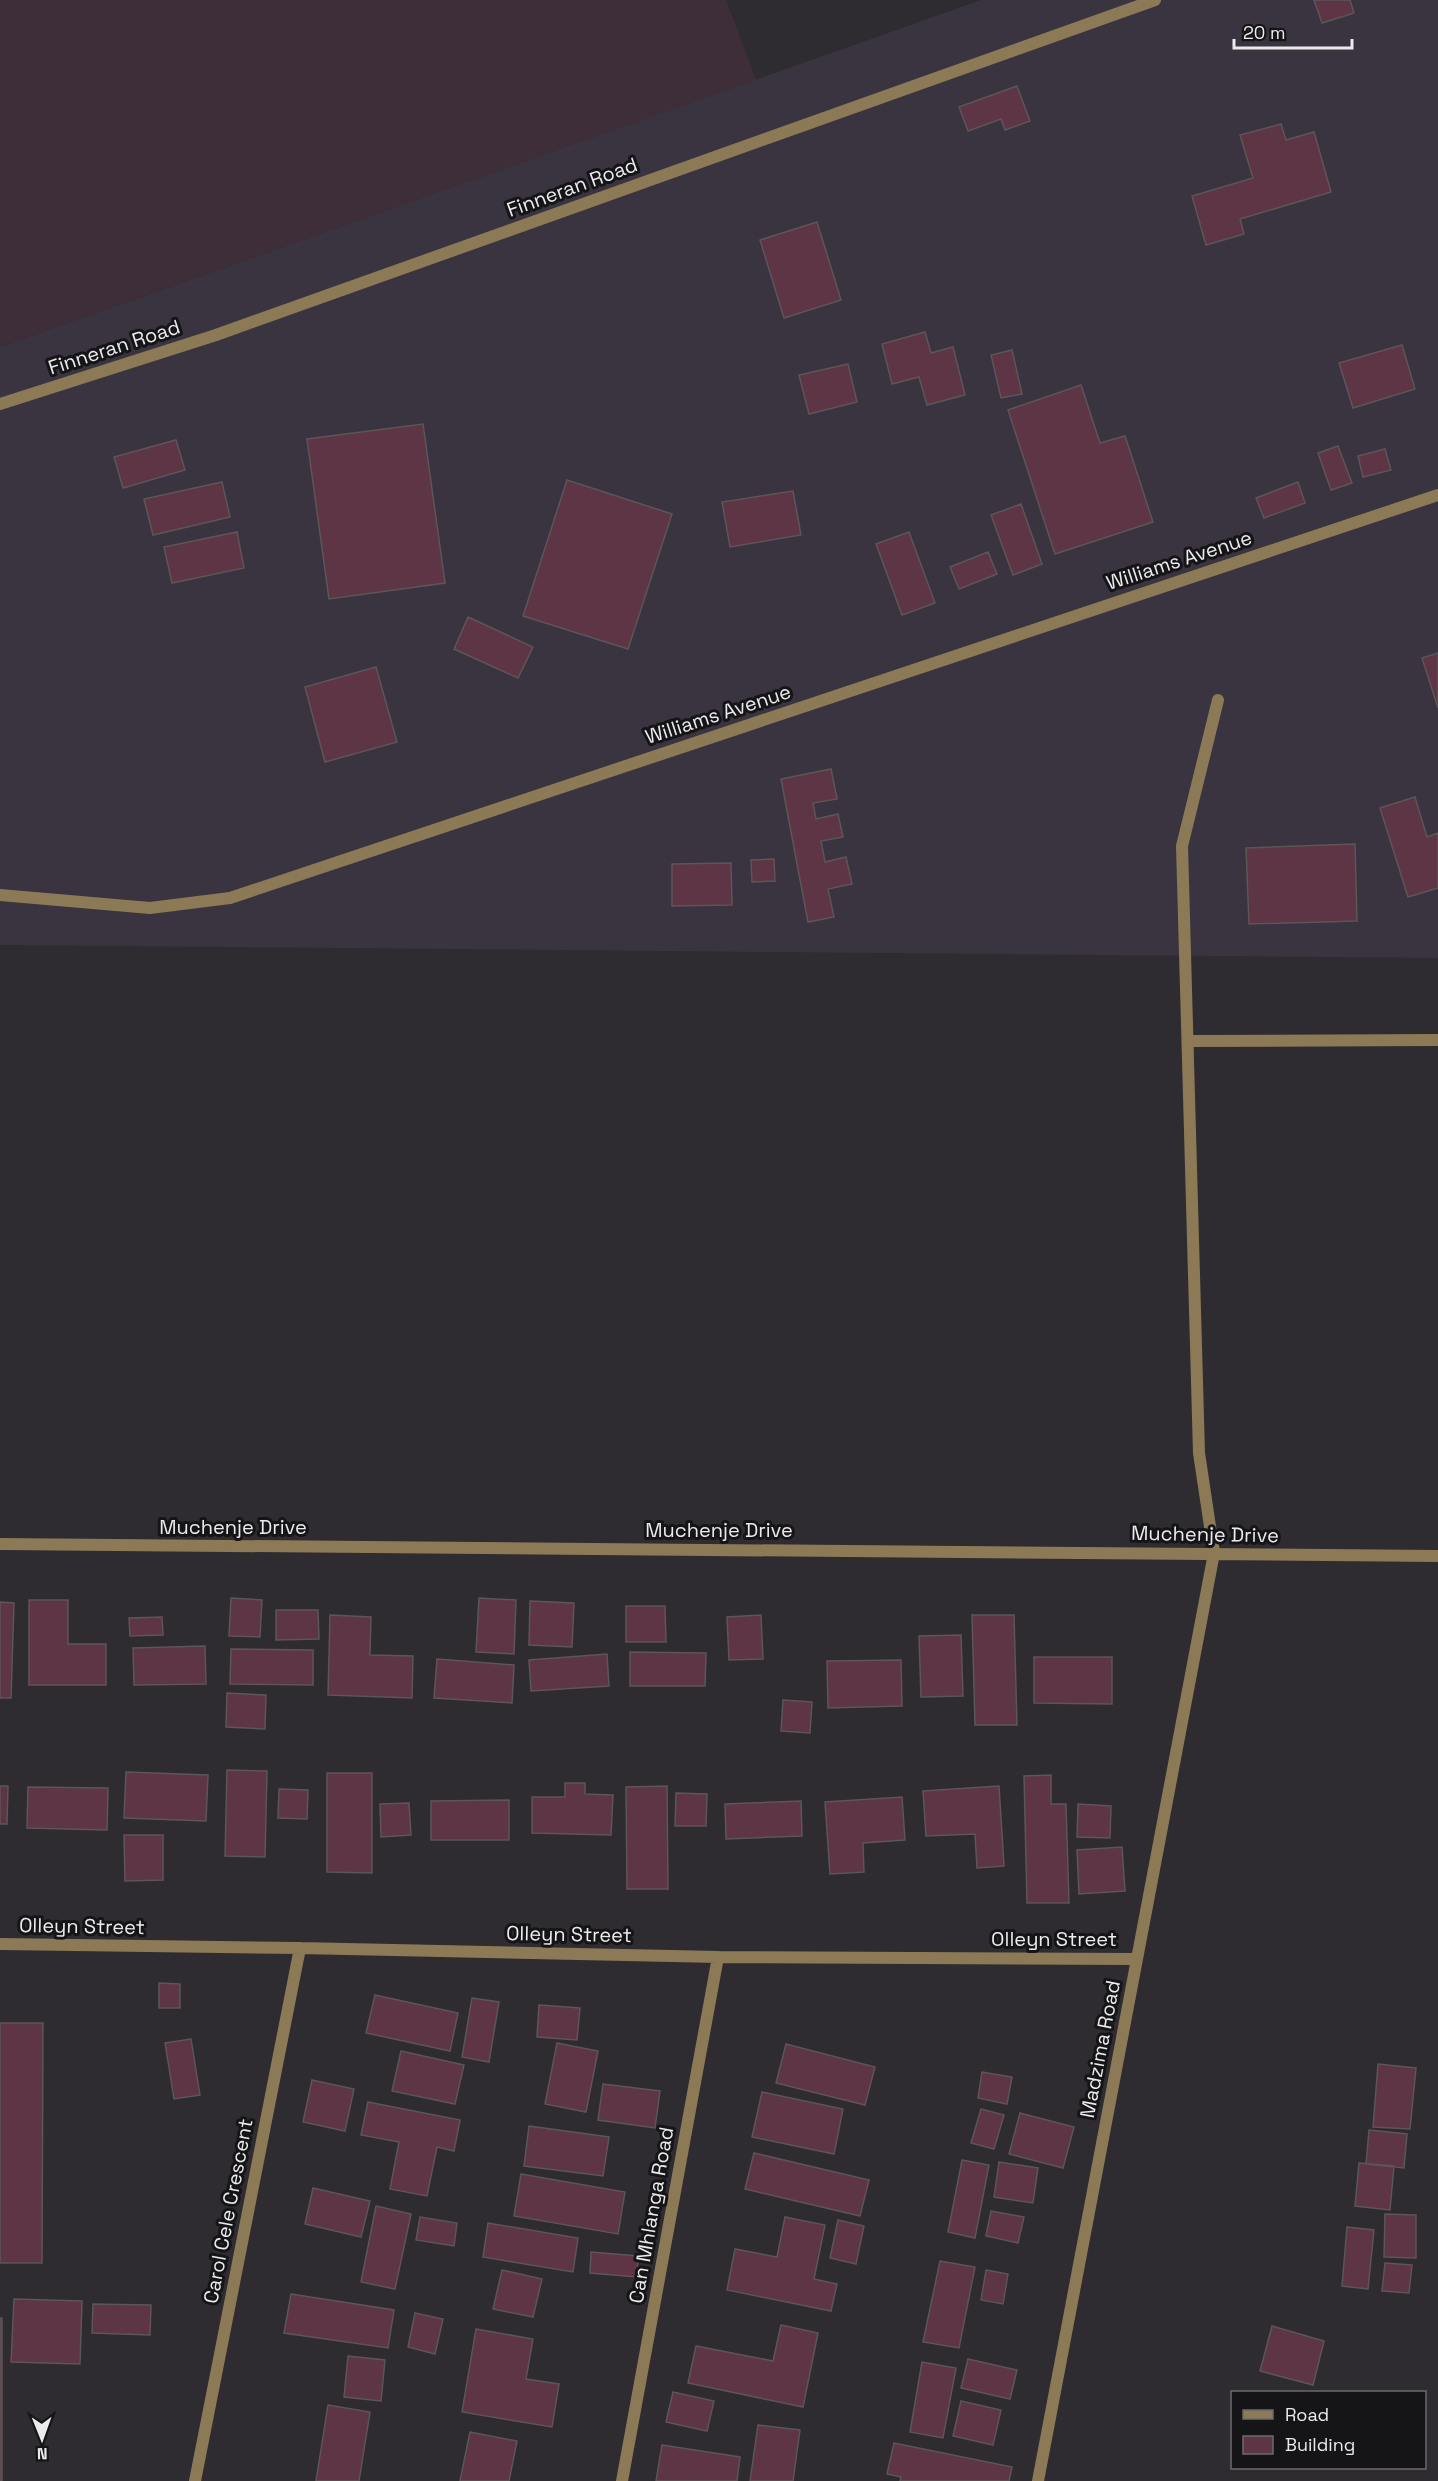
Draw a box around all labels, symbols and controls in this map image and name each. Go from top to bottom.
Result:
scale bar [1234,12,1352,50]
text: 20 m [1243,21,1286,44]
street label: Finneran Road [503,151,641,223]
street label: Finneran Road [45,313,183,381]
street label: Williams Avenue [1103,524,1255,596]
street label: Williams Avenue [642,678,794,750]
street label: Muchenje Drive [159,1514,307,1540]
street label: Muchenje Drive [645,1517,793,1543]
street label: Muchenje Drive [1131,1520,1279,1548]
street label: Olleyn Street [19,1912,145,1940]
street label: Olleyn Street [506,1920,632,1948]
street label: Olleyn Street [991,1926,1117,1952]
street label: Madzima Road [1074,1978,1126,2120]
street label: Carol Cele Crescent [197,2116,259,2306]
street label: Can Mhlanga Road [623,2125,679,2305]
legend [1231,2391,1426,2469]
text: Road [1285,2403,1329,2426]
north arrow [12,2409,72,2469]
text: Building [1285,2433,1355,2456]
text: N [37,2443,48,2464]

